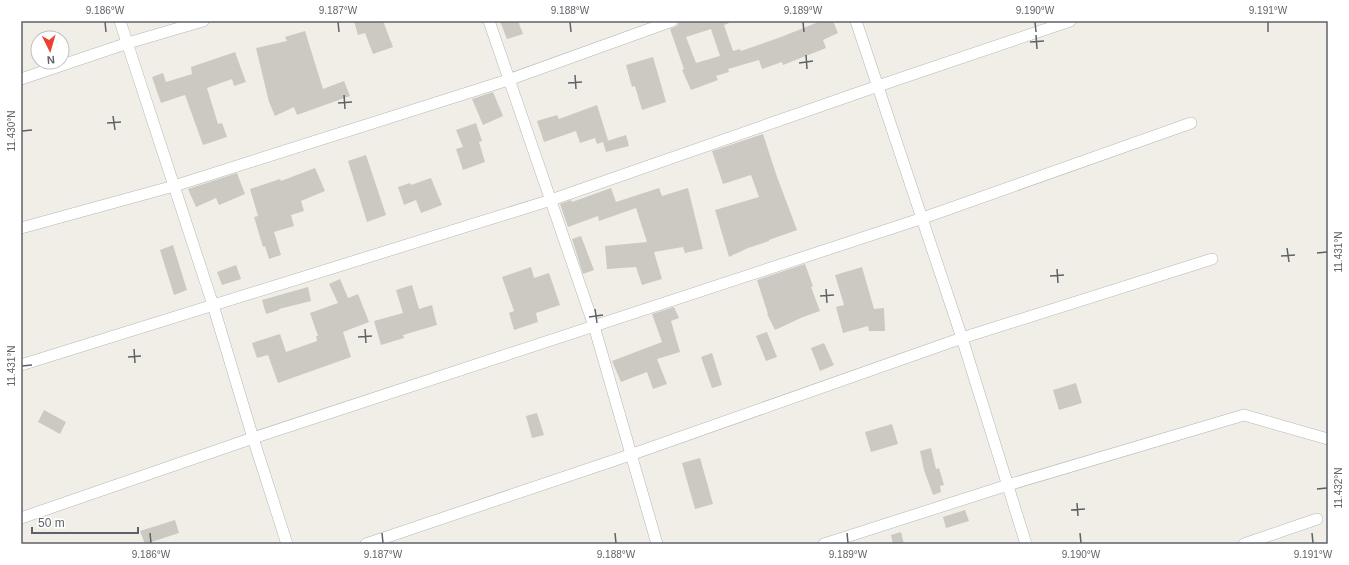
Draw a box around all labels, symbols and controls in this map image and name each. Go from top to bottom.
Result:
text: 9.186°W [86,5,125,16]
text: 9.187°W [319,5,358,16]
text: 9.188°W [551,5,590,16]
text: 9.189°W [784,5,823,16]
text: 9.190°W [1016,5,1055,16]
text: 9.191°W [1249,5,1288,16]
north arrow [30,30,70,70]
text: N [46,54,55,66]
text: 11.430°N [6,110,17,152]
text: 11.431°N [1333,231,1344,273]
text: 11.431°N [6,345,17,387]
text: 11.432°N [1333,467,1344,509]
scale bar [32,509,138,535]
text: 50 m [38,516,65,530]
text: 9.186°W [132,549,171,560]
text: 9.187°W [364,549,403,560]
text: 9.188°W [597,549,636,560]
text: 9.189°W [829,549,868,560]
text: 9.190°W [1062,549,1101,560]
text: 9.191°W [1294,549,1333,560]

